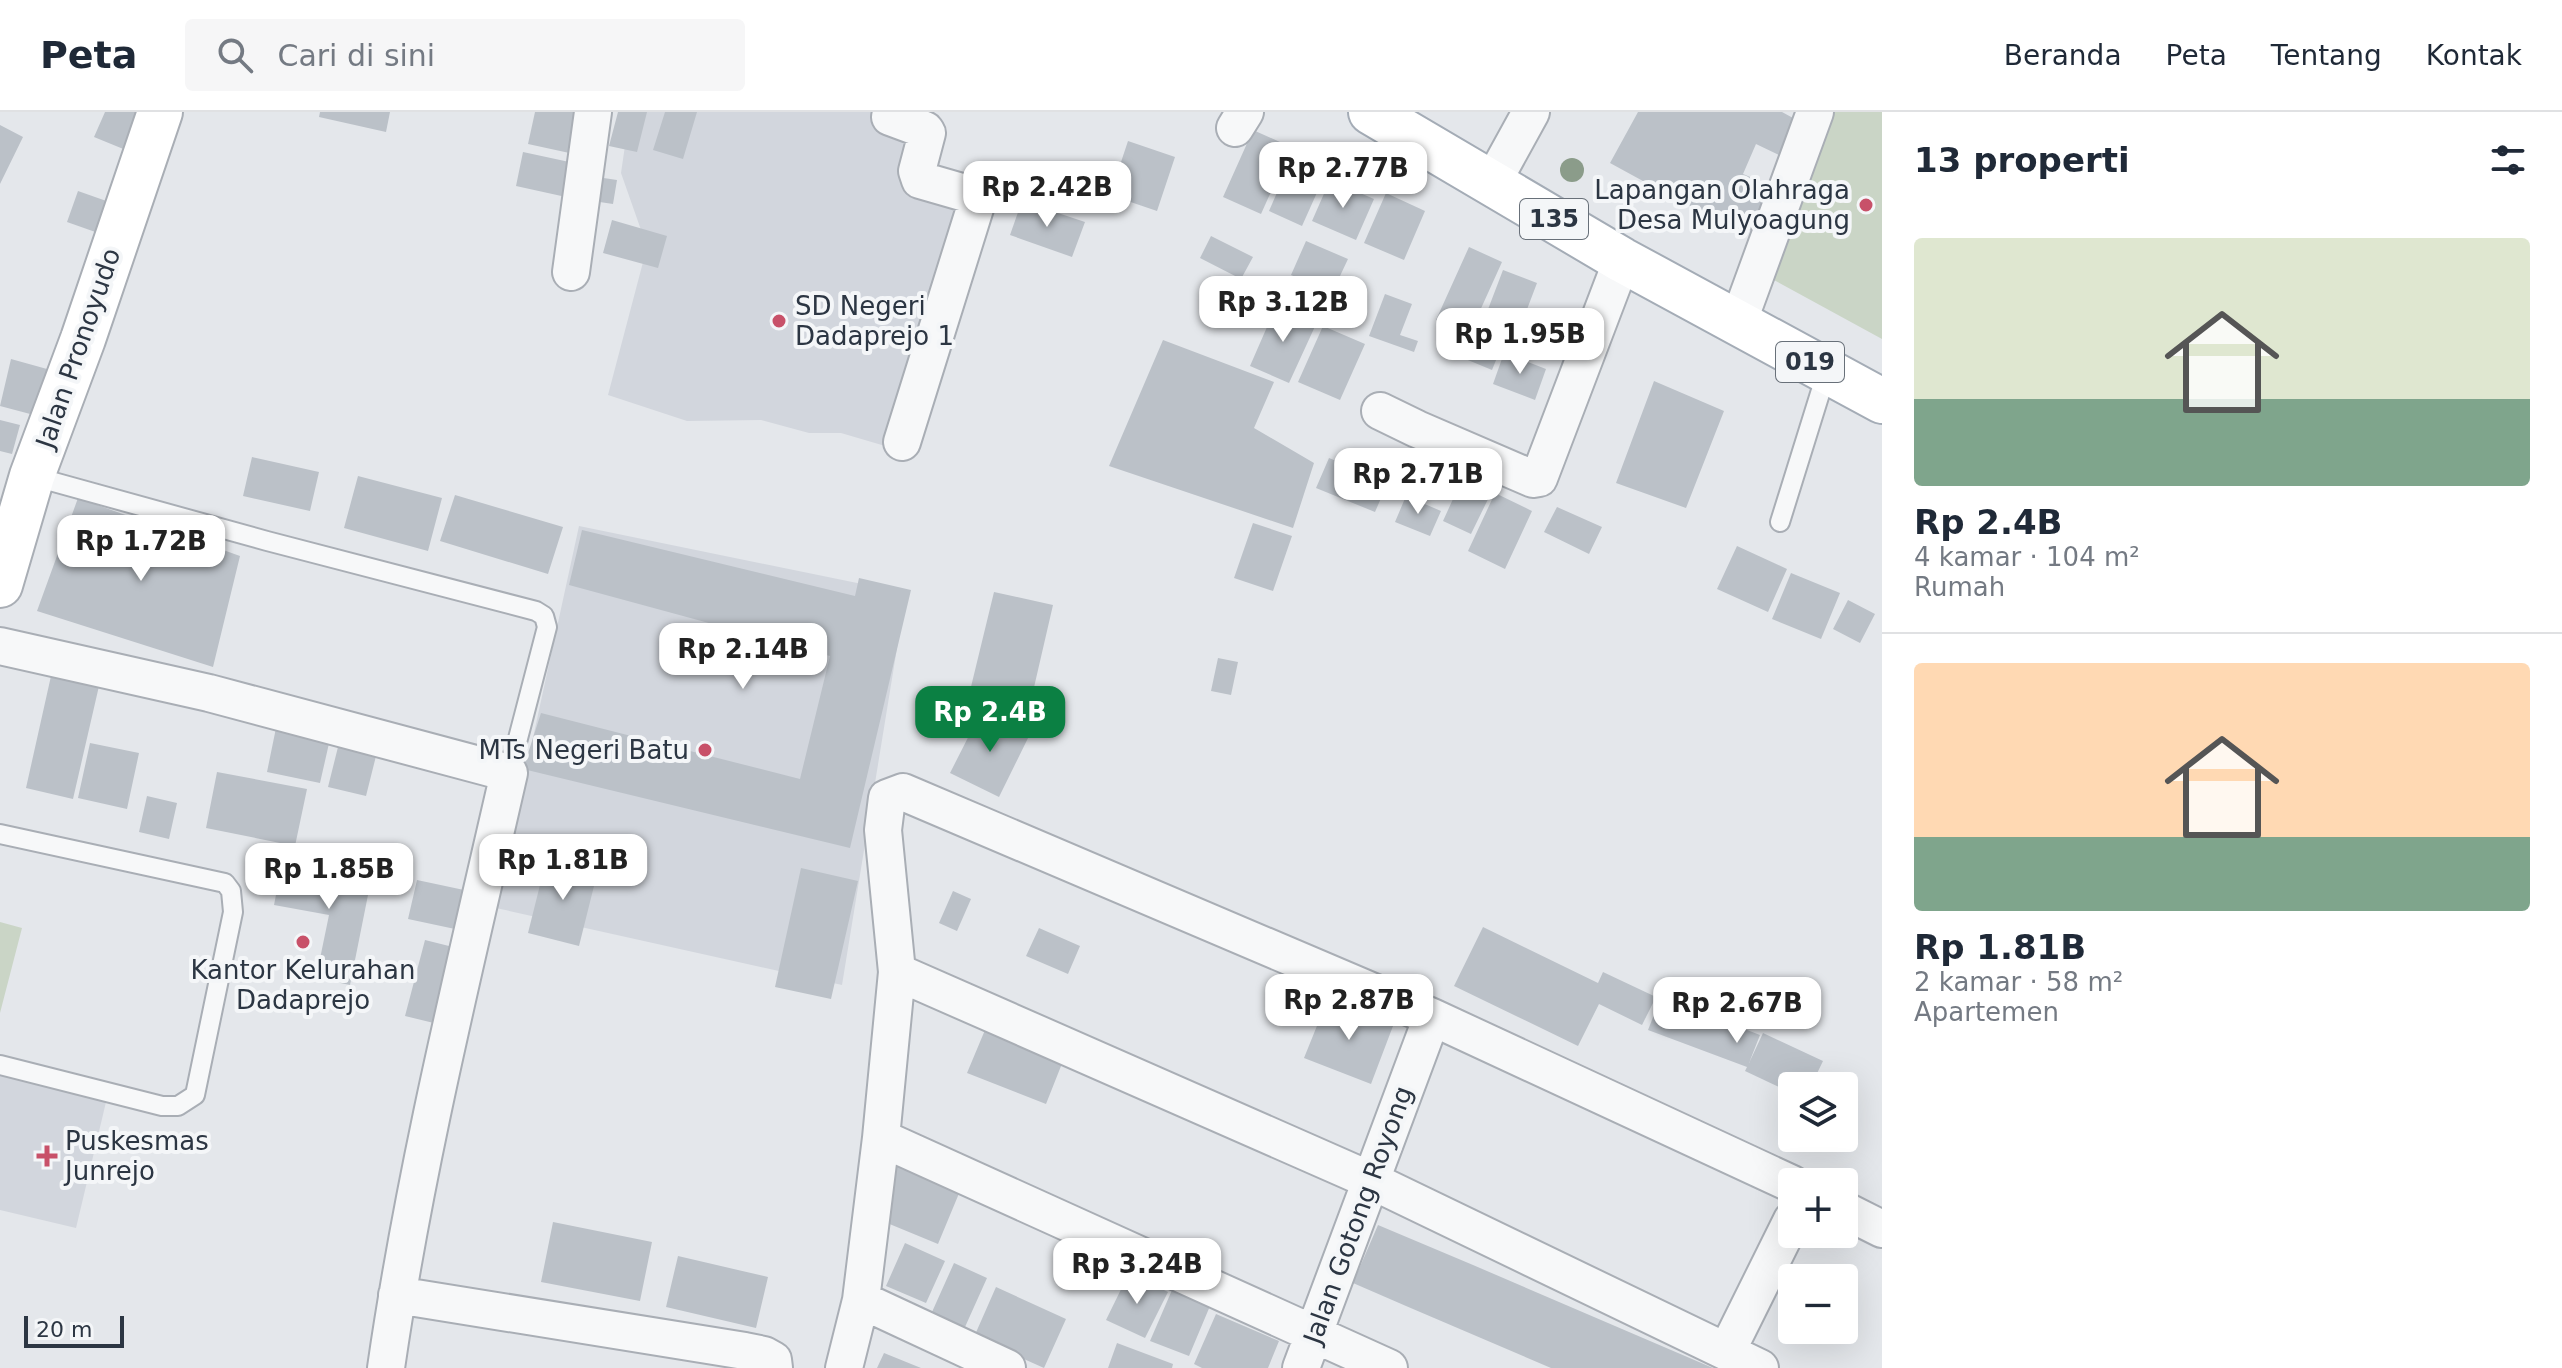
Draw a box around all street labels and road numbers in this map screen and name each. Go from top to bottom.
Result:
road number: 135 [1520,199,1588,239]
street label: Jalan Pronoyudo [29,244,126,454]
road number: 019 [1776,342,1844,382]
street label: Jalan Gotong Royong [1297,1082,1419,1350]

